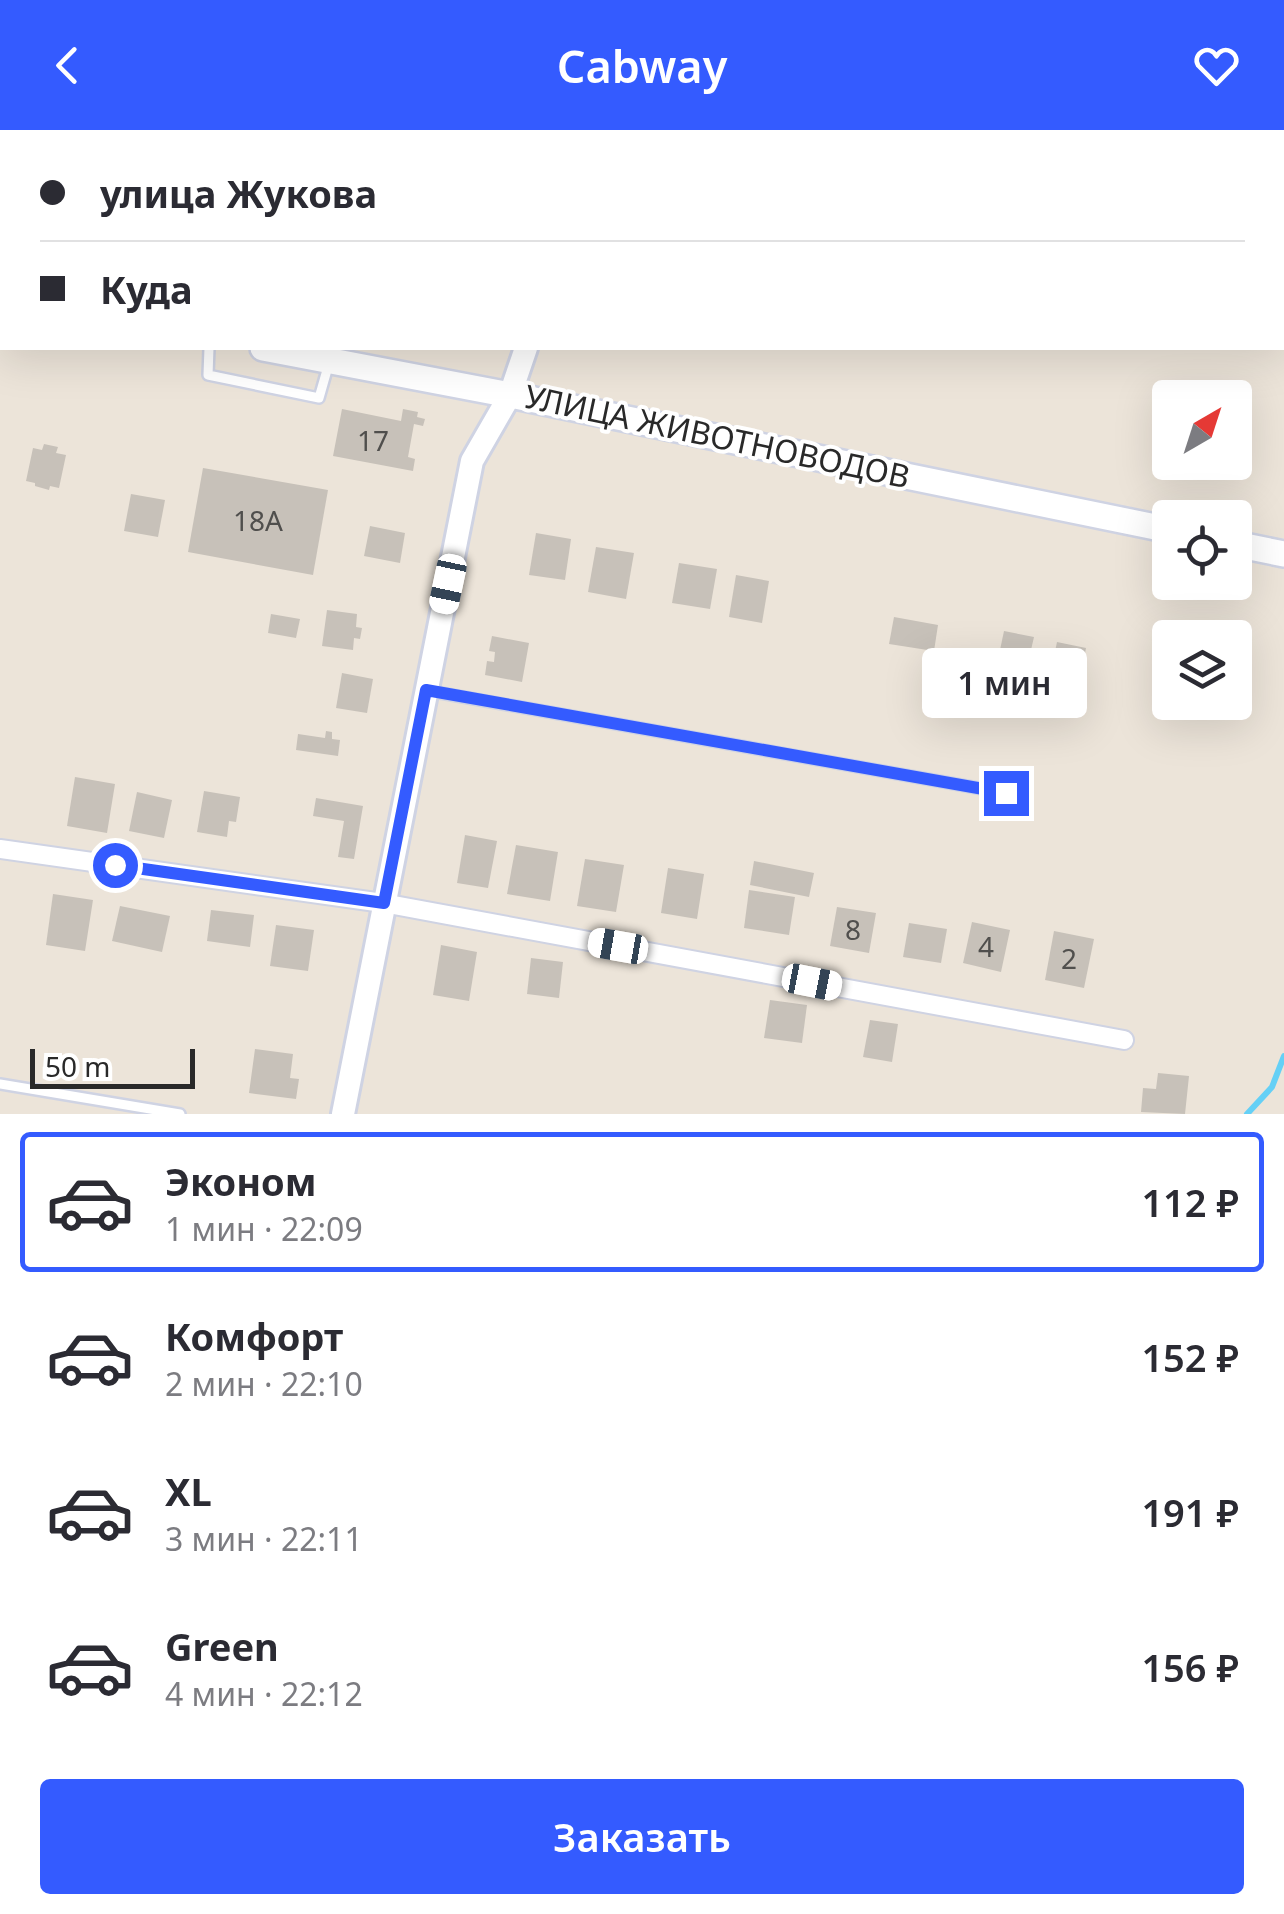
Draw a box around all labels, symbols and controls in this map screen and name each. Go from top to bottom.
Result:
text: Cabway [557,35,727,96]
icon: back [40,38,95,93]
icon: heart [1189,38,1244,93]
text: улица Жукова [100,167,377,219]
text: Куда [100,263,193,315]
street label: УЛИЦА ЖИВОТНОВОДОВ [521,374,914,497]
north arrow [1152,380,1252,480]
map controls [1152,380,1252,720]
house number: 17 [357,421,389,459]
button: locate [1152,500,1252,600]
house number: 18А [233,501,283,539]
car [427,552,469,616]
button: layers [1152,620,1252,720]
callout: 1 мин [924,648,1088,718]
text: 1 мин [958,661,1051,704]
route end [984,771,1029,816]
route start [93,843,138,888]
house number: 8 [845,910,861,948]
car [586,926,650,966]
house number: 4 [978,927,994,965]
house number: 2 [1061,939,1077,977]
car [780,962,844,1002]
scale bar [30,1044,195,1088]
text: 50 m [45,1047,111,1085]
text: Эконом [165,1155,317,1207]
icon: car [45,1157,135,1247]
text: 112 ₽ [1141,1176,1239,1228]
text: 1 мин · 22:09 [165,1207,363,1250]
text: Комфорт [165,1310,343,1362]
icon: car [45,1312,135,1402]
text: 152 ₽ [1141,1331,1239,1383]
text: 2 мин · 22:10 [165,1362,363,1405]
text: XL [165,1465,212,1517]
icon: car [45,1467,135,1557]
text: 191 ₽ [1141,1486,1239,1538]
text: 3 мин · 22:11 [165,1517,363,1560]
text: Green [165,1620,279,1672]
icon: car [45,1622,135,1712]
text: 156 ₽ [1141,1641,1239,1693]
text: 4 мин · 22:12 [165,1672,363,1715]
button: Заказать [40,1779,1244,1894]

